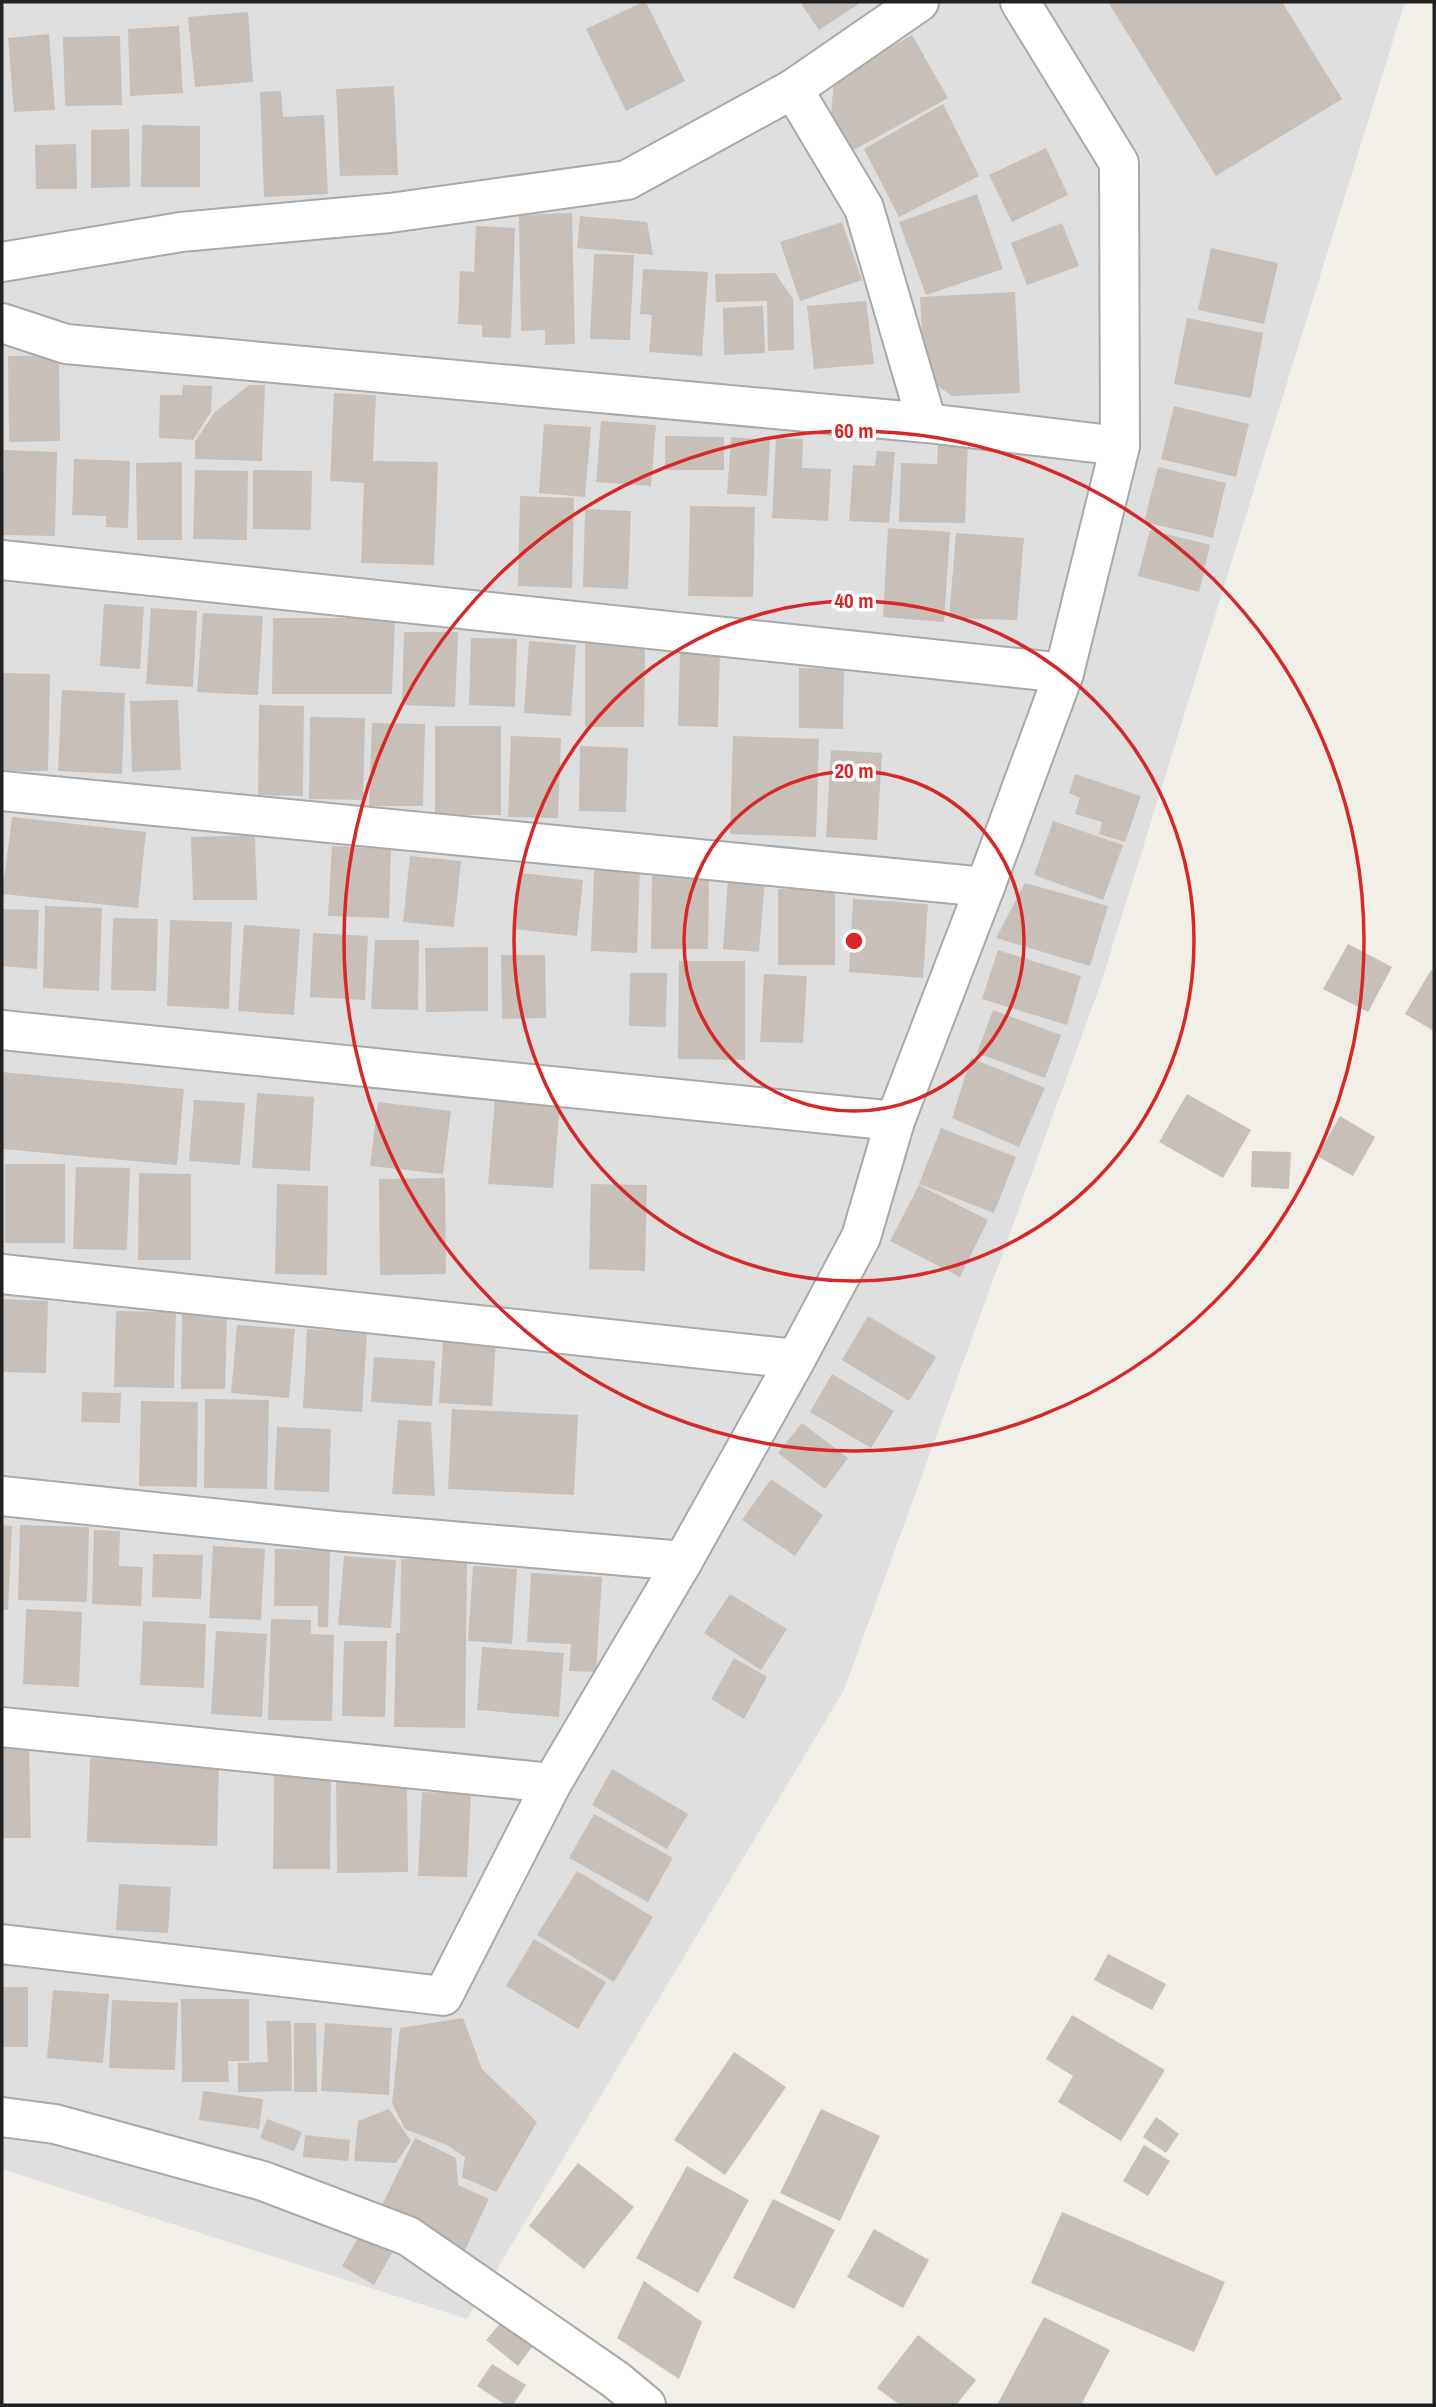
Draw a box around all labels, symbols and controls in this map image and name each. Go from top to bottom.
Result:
text: 60 m [834,416,874,445]
text: 40 m [834,586,874,615]
text: 20 m [834,756,874,785]
centre of rings [842,929,866,953]

